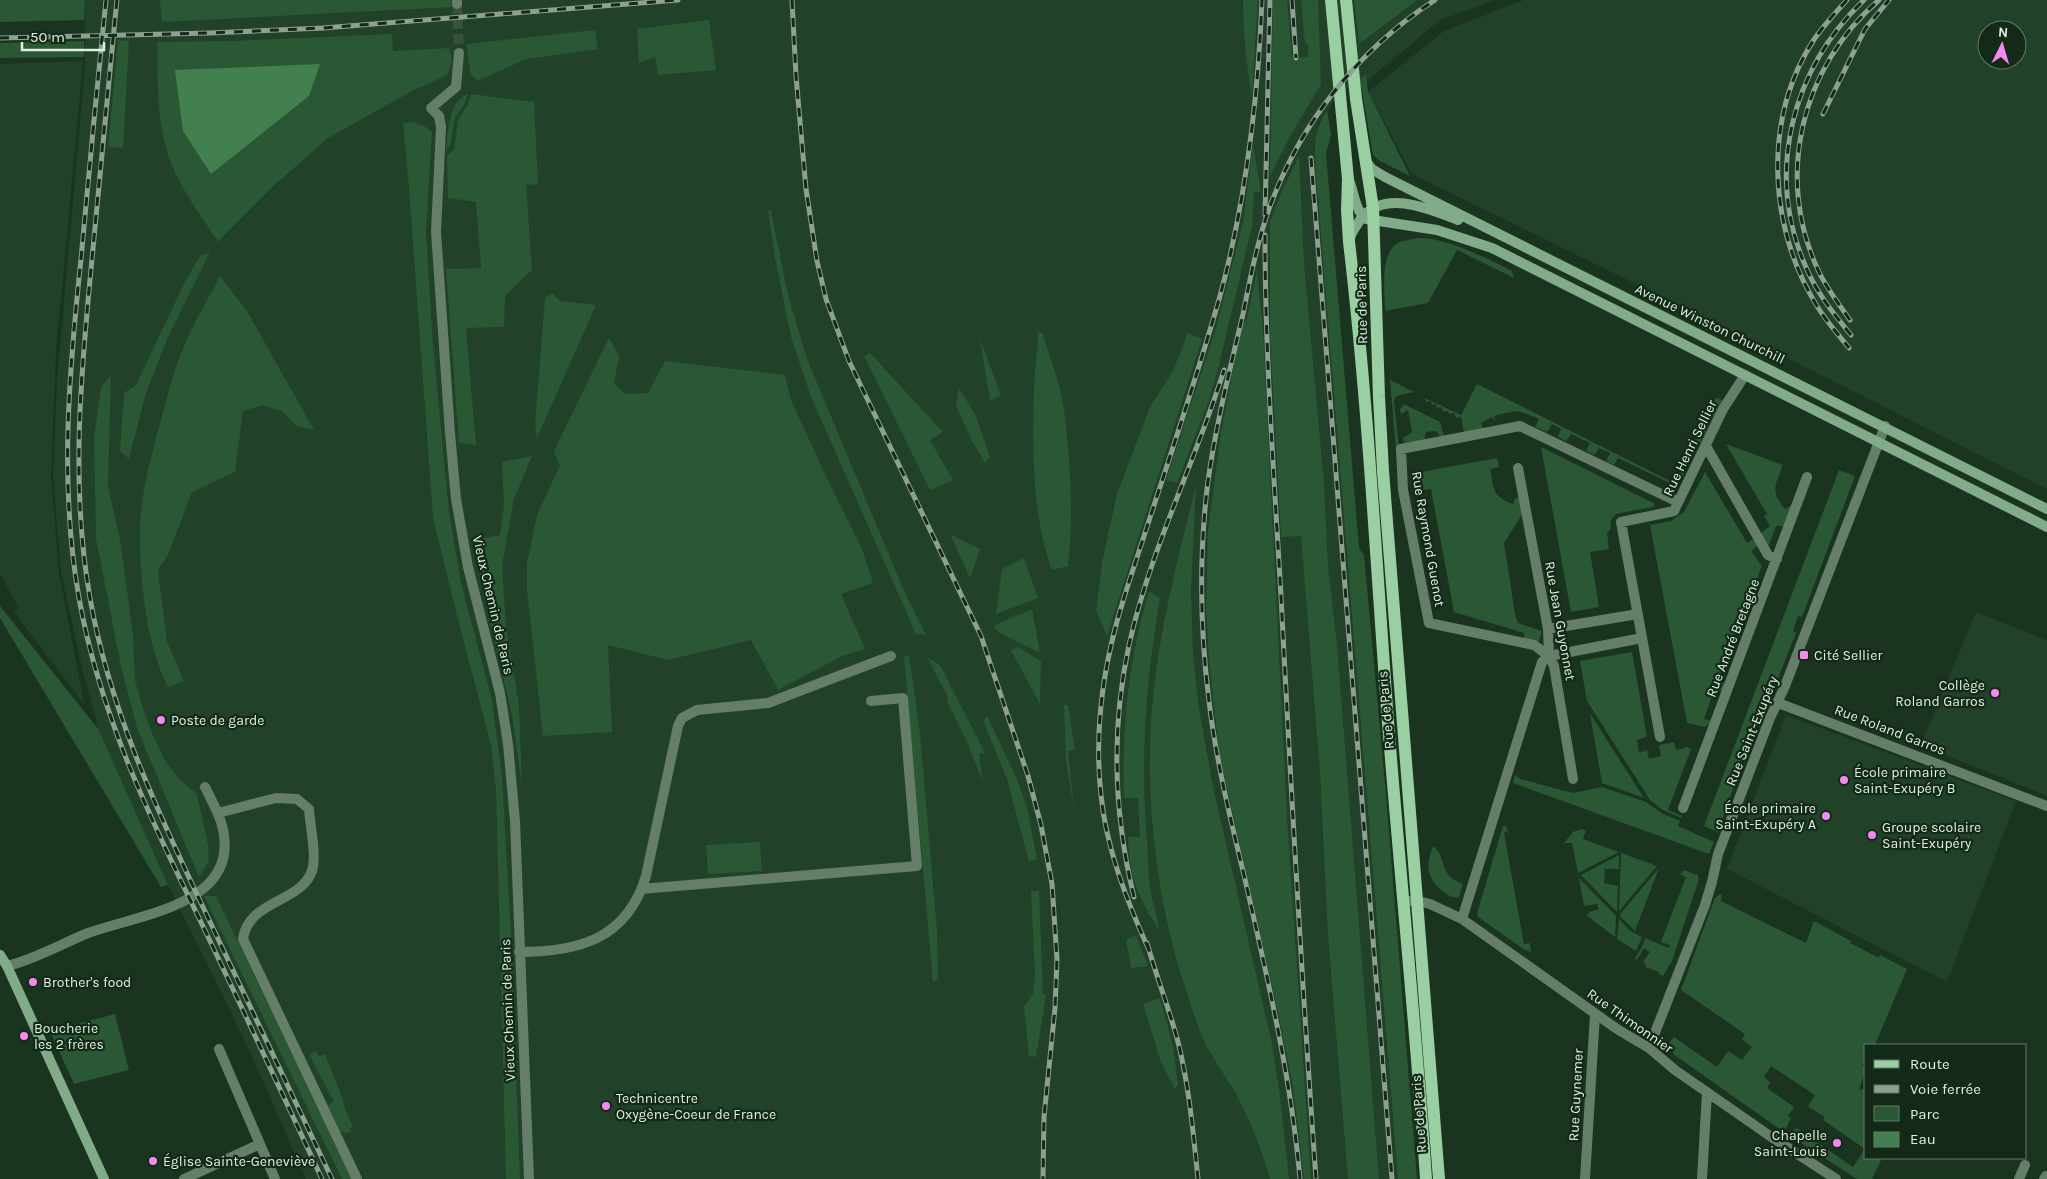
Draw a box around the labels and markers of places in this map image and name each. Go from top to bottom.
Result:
place label: Cité Sellier [1814,647,1883,664]
marker: Cité Sellier [1798,649,1810,661]
place label: Collège Roland Garros [1895,677,1985,710]
marker: Collège Roland Garros [1989,687,2001,699]
place label: Poste de garde [171,712,265,729]
marker: Poste de garde [155,714,167,726]
place label: École primaire Saint-Exupéry B [1854,763,1955,797]
marker: École primaire Saint-Exupéry B [1838,774,1850,786]
place label: École primaire Saint-Exupéry A [1715,799,1816,833]
marker: École primaire Saint-Exupéry A [1820,810,1832,822]
place label: Groupe scolaire Saint-Exupéry [1882,819,1981,852]
marker: Groupe scolaire Saint-Exupéry [1866,829,1878,841]
place label: Brother's food [43,974,131,991]
marker: Brother's food [27,976,39,988]
place label: Boucherie les 2 frères [34,1020,104,1053]
marker: Boucherie les 2 frères [18,1030,30,1042]
place label: Technicentre Oxygène-Coeur de France [616,1090,776,1123]
marker: Technicentre Oxygène-Coeur de France [600,1100,612,1112]
place label: Chapelle Saint-Louis [1754,1127,1827,1160]
marker: Chapelle Saint-Louis [1831,1137,1843,1149]
place label: Église Sainte-Geneviève [163,1152,315,1170]
marker: Église Sainte-Geneviève [147,1155,159,1167]

